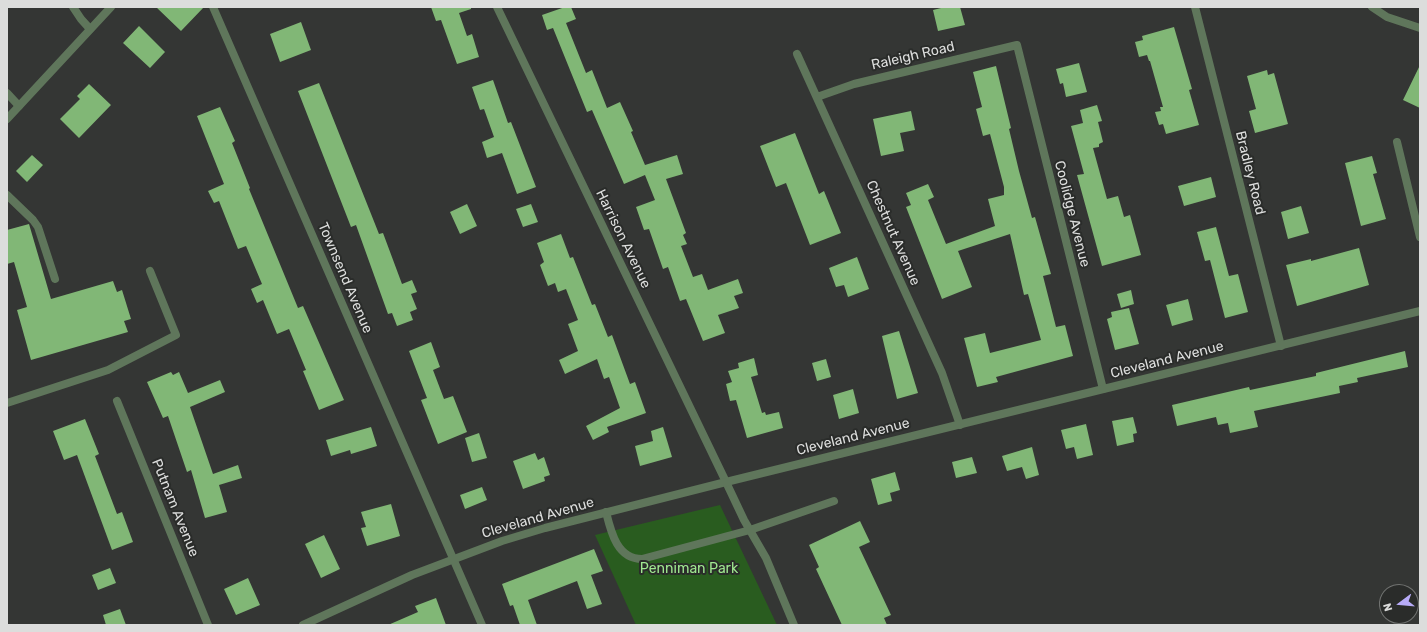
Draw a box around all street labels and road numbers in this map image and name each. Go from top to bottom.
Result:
street label: Raleigh Road [870,38,956,74]
street label: Bradley Road [1231,129,1269,217]
street label: Coolidge Avenue [1051,159,1093,269]
street label: Chestnut Avenue [862,178,924,288]
street label: Harrison Avenue [592,187,654,291]
street label: Townsend Avenue [314,220,376,336]
street label: Cleveland Avenue [1109,338,1225,382]
street label: Cleveland Avenue [795,415,911,459]
street label: Putnam Avenue [148,457,202,559]
street label: Cleveland Avenue [480,494,596,542]

